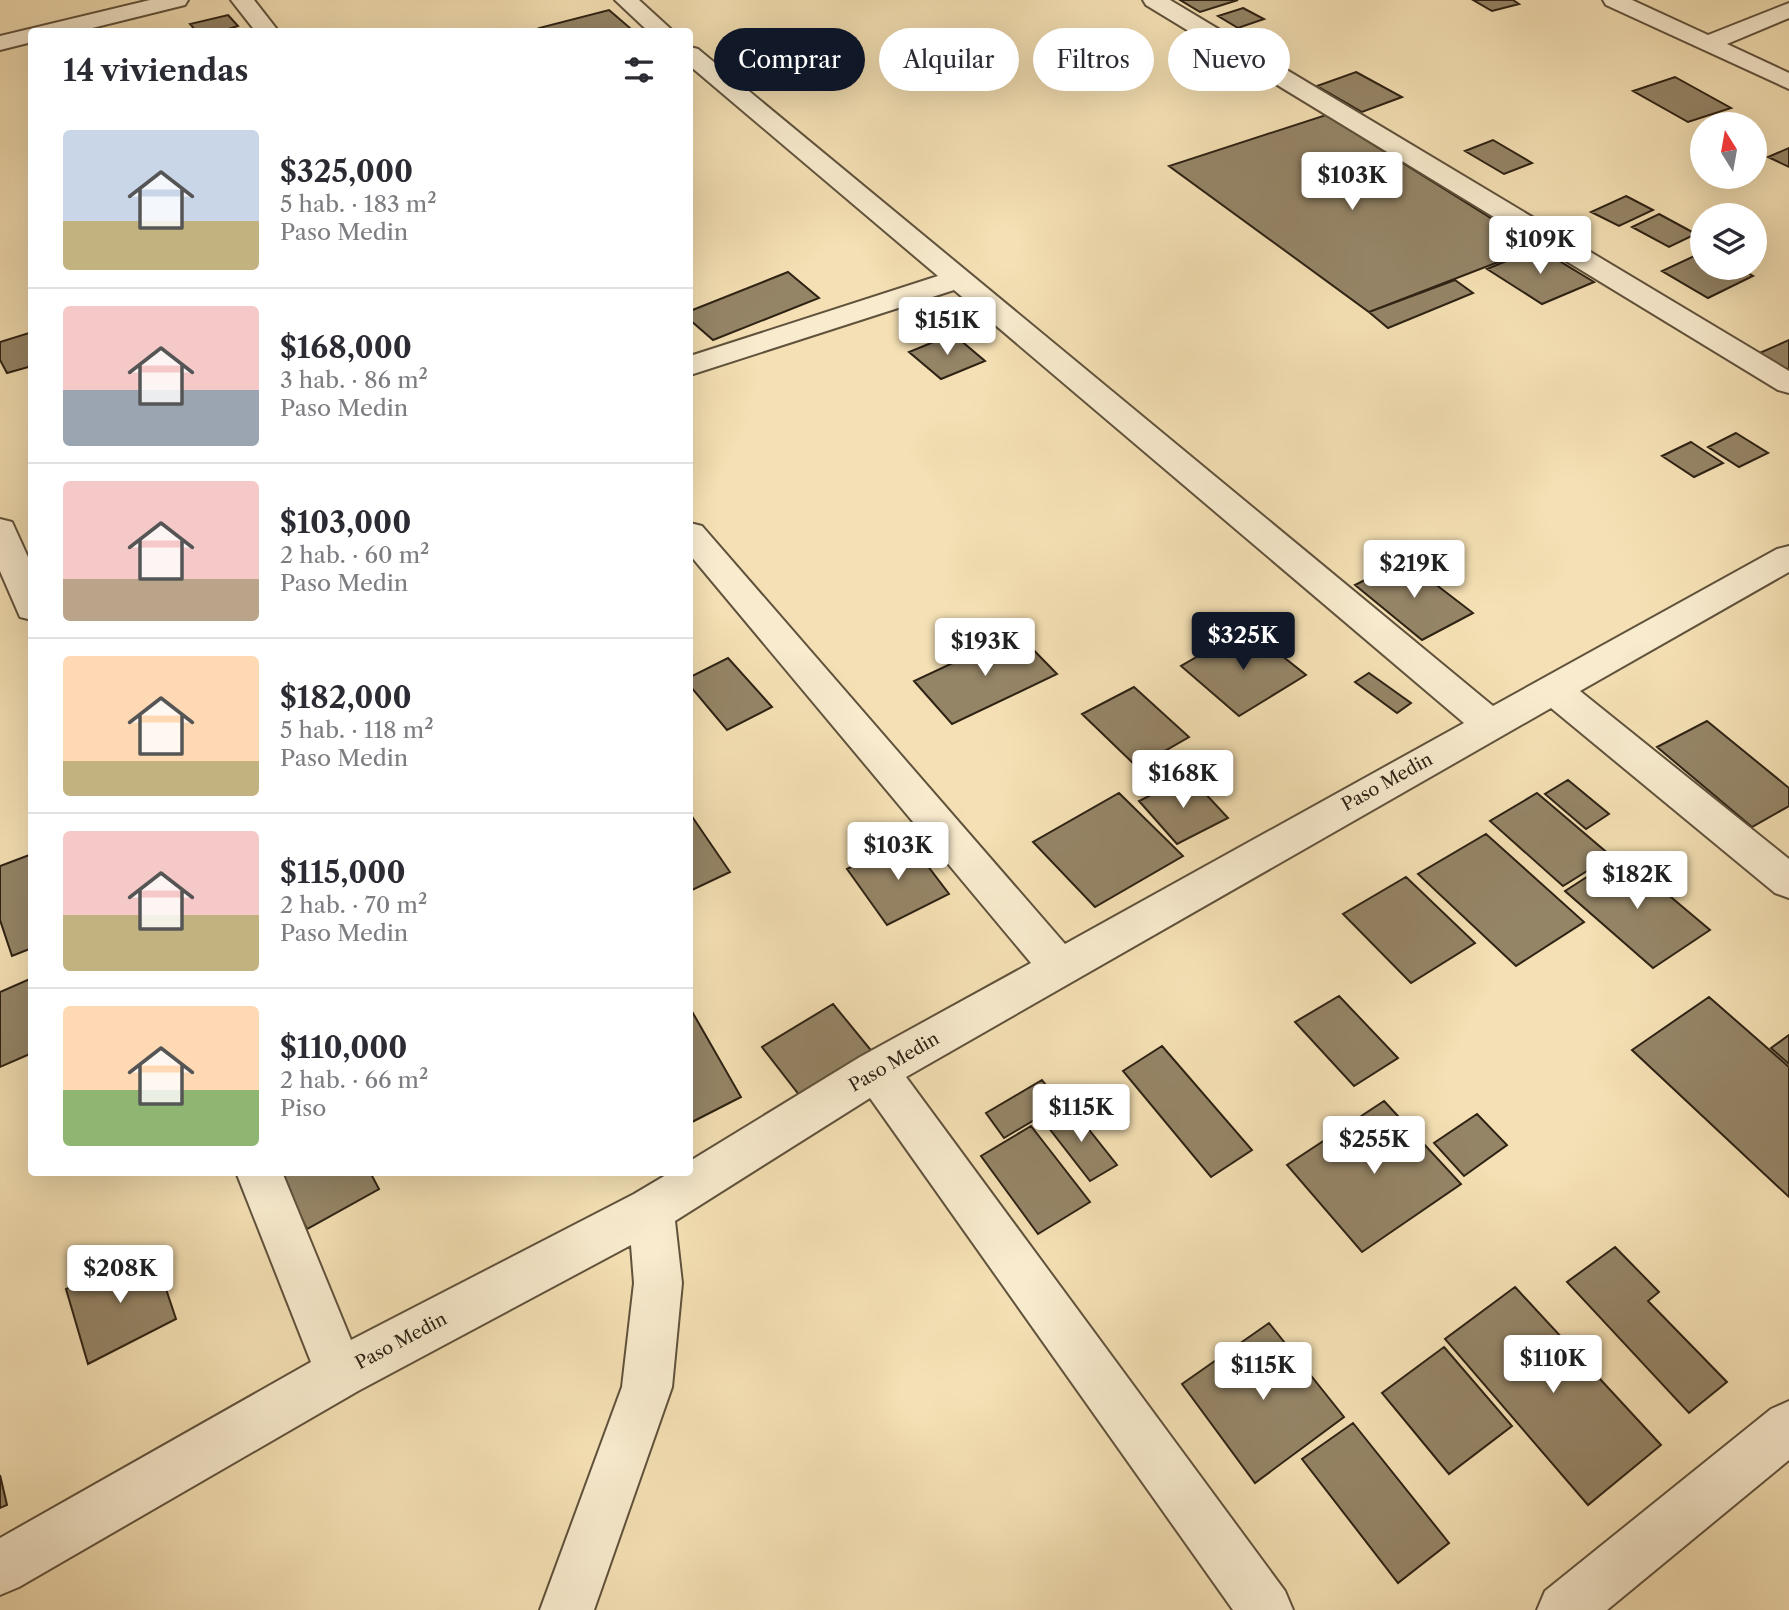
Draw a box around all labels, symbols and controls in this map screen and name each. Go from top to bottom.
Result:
chip: Comprar [714,28,865,91]
chip: Alquilar [879,28,1019,91]
chip: Filtros [1033,28,1154,91]
chip: Nuevo [1168,28,1290,91]
icon: filters [620,51,658,89]
text: 14 viviendas [63,52,249,89]
north arrow [1690,112,1768,189]
map controls [1690,112,1767,280]
pin: $103K [1303,152,1401,212]
text: $325,000 [280,153,413,190]
icon: home [119,158,203,242]
text: $103K [1317,161,1387,189]
text: 5 hab. · 183 m² [280,190,437,218]
button: layers [1690,203,1767,280]
pin: $109K [1491,216,1589,276]
text: Paso Medin [280,218,408,246]
text: $109K [1505,225,1575,253]
pin: $151K [898,298,996,357]
text: $151K [915,306,979,334]
text: $168,000 [280,329,412,366]
icon: home [119,334,203,418]
text: 3 hab. · 86 m² [280,366,428,394]
text: Paso Medin [280,394,408,422]
text: $103,000 [280,504,411,541]
icon: home [119,509,203,593]
pin: $219K [1365,540,1463,600]
text: 2 hab. · 60 m² [280,541,430,569]
text: $219K [1380,549,1448,577]
text: Paso Medin [280,569,408,597]
pin: $325K [1194,612,1292,672]
pin: $193K [936,618,1034,678]
text: $325K [1208,621,1278,649]
text: $193K [951,627,1019,655]
text: $182,000 [280,679,412,716]
icon: home [119,684,203,768]
text: 5 hab. · 118 m² [280,716,434,744]
text: Paso Medin [280,744,408,772]
street label: Paso Medin [1338,748,1436,816]
pin: $168K [1134,750,1232,810]
text: $168K [1148,759,1218,787]
pin: $103K [849,822,947,882]
text: $103K [863,831,933,859]
pin: $182K [1588,852,1686,911]
text: $115,000 [280,854,406,891]
icon: home [119,859,203,943]
text: $182K [1602,860,1672,888]
text: 2 hab. · 70 m² [280,891,427,919]
text: Paso Medin [280,919,408,947]
street label: Paso Medin [845,1027,943,1097]
text: $110,000 [280,1029,407,1066]
icon: home [119,1034,203,1118]
text: 2 hab. · 66 m² [280,1066,428,1094]
pin: $115K [1032,1084,1130,1144]
text: $115K [1049,1093,1113,1121]
text: Piso [280,1094,326,1122]
pin: $255K [1325,1116,1423,1176]
text: $255K [1339,1125,1409,1153]
pin: $208K [71,1246,169,1305]
text: $208K [83,1254,157,1282]
street label: Paso Medin [352,1308,450,1374]
pin: $110K [1504,1336,1602,1395]
pin: $115K [1214,1342,1312,1402]
text: $110K [1520,1344,1586,1372]
text: $115K [1231,1351,1295,1379]

